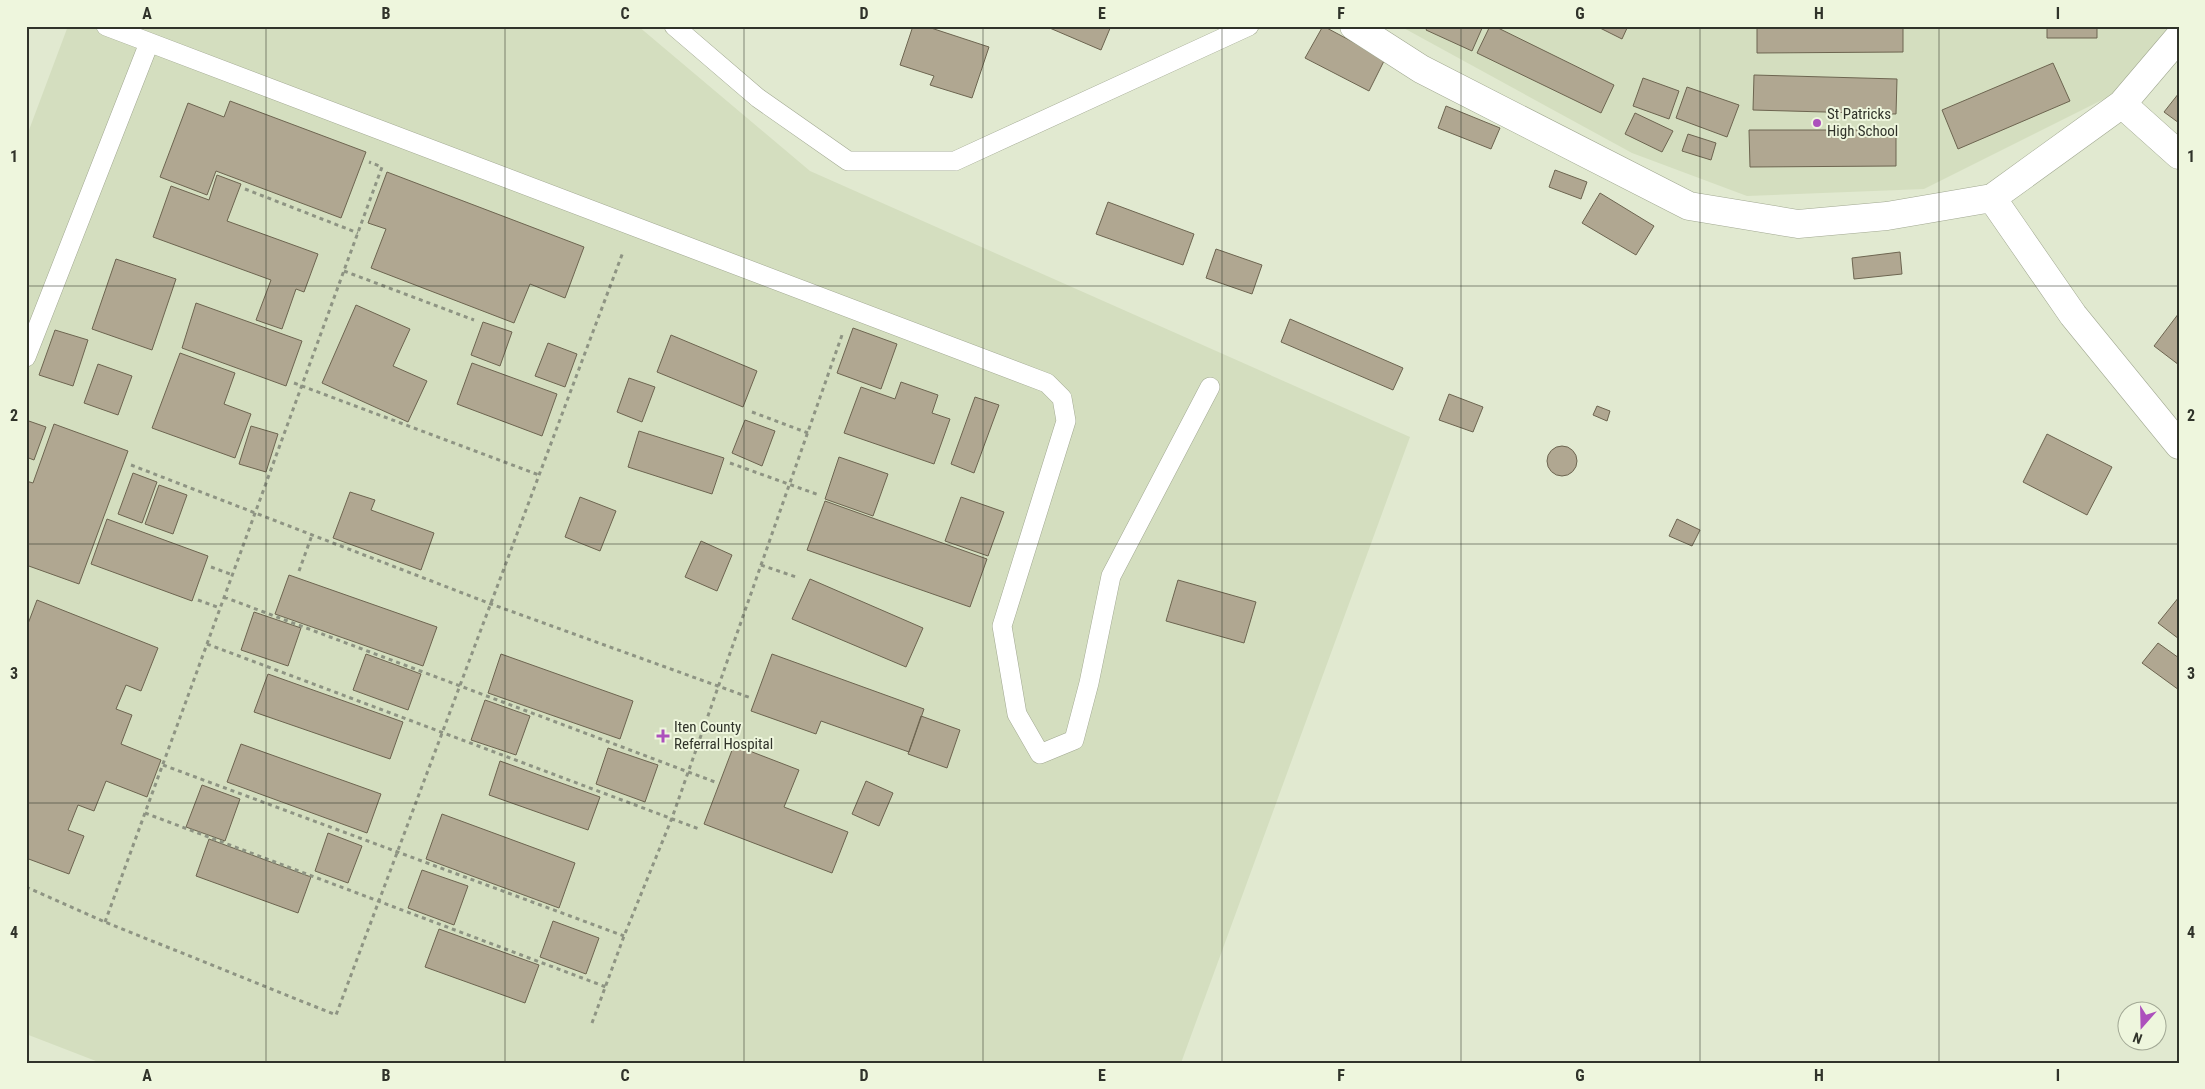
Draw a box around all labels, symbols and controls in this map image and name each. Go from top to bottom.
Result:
text: A [142,4,152,23]
text: B [382,4,391,23]
text: C [620,4,630,23]
text: D [859,4,869,23]
text: E [1098,4,1106,23]
text: F [1337,4,1345,23]
text: G [1575,4,1585,23]
text: H [1814,4,1824,23]
text: I [2056,4,2060,23]
place label: St Patricks High School [1827,105,1898,140]
marker: St Patricks High School [1811,117,1823,129]
text: 1 [10,147,18,166]
text: 1 [2187,147,2195,166]
text: 2 [10,406,18,425]
text: 2 [2187,406,2195,425]
text: 3 [10,664,18,683]
text: 3 [2187,664,2195,683]
place label: Iten County Referral Hospital [674,718,773,753]
marker: Iten County Referral Hospital [656,729,670,743]
text: 4 [10,923,18,942]
text: 4 [2187,923,2195,942]
north arrow [2118,1002,2168,1052]
text: N [2131,1029,2144,1047]
text: A [142,1066,152,1085]
text: B [382,1066,391,1085]
text: C [620,1066,630,1085]
text: D [859,1066,869,1085]
text: E [1098,1066,1106,1085]
text: F [1337,1066,1345,1085]
text: G [1575,1066,1585,1085]
text: H [1814,1066,1824,1085]
text: I [2056,1066,2060,1085]

